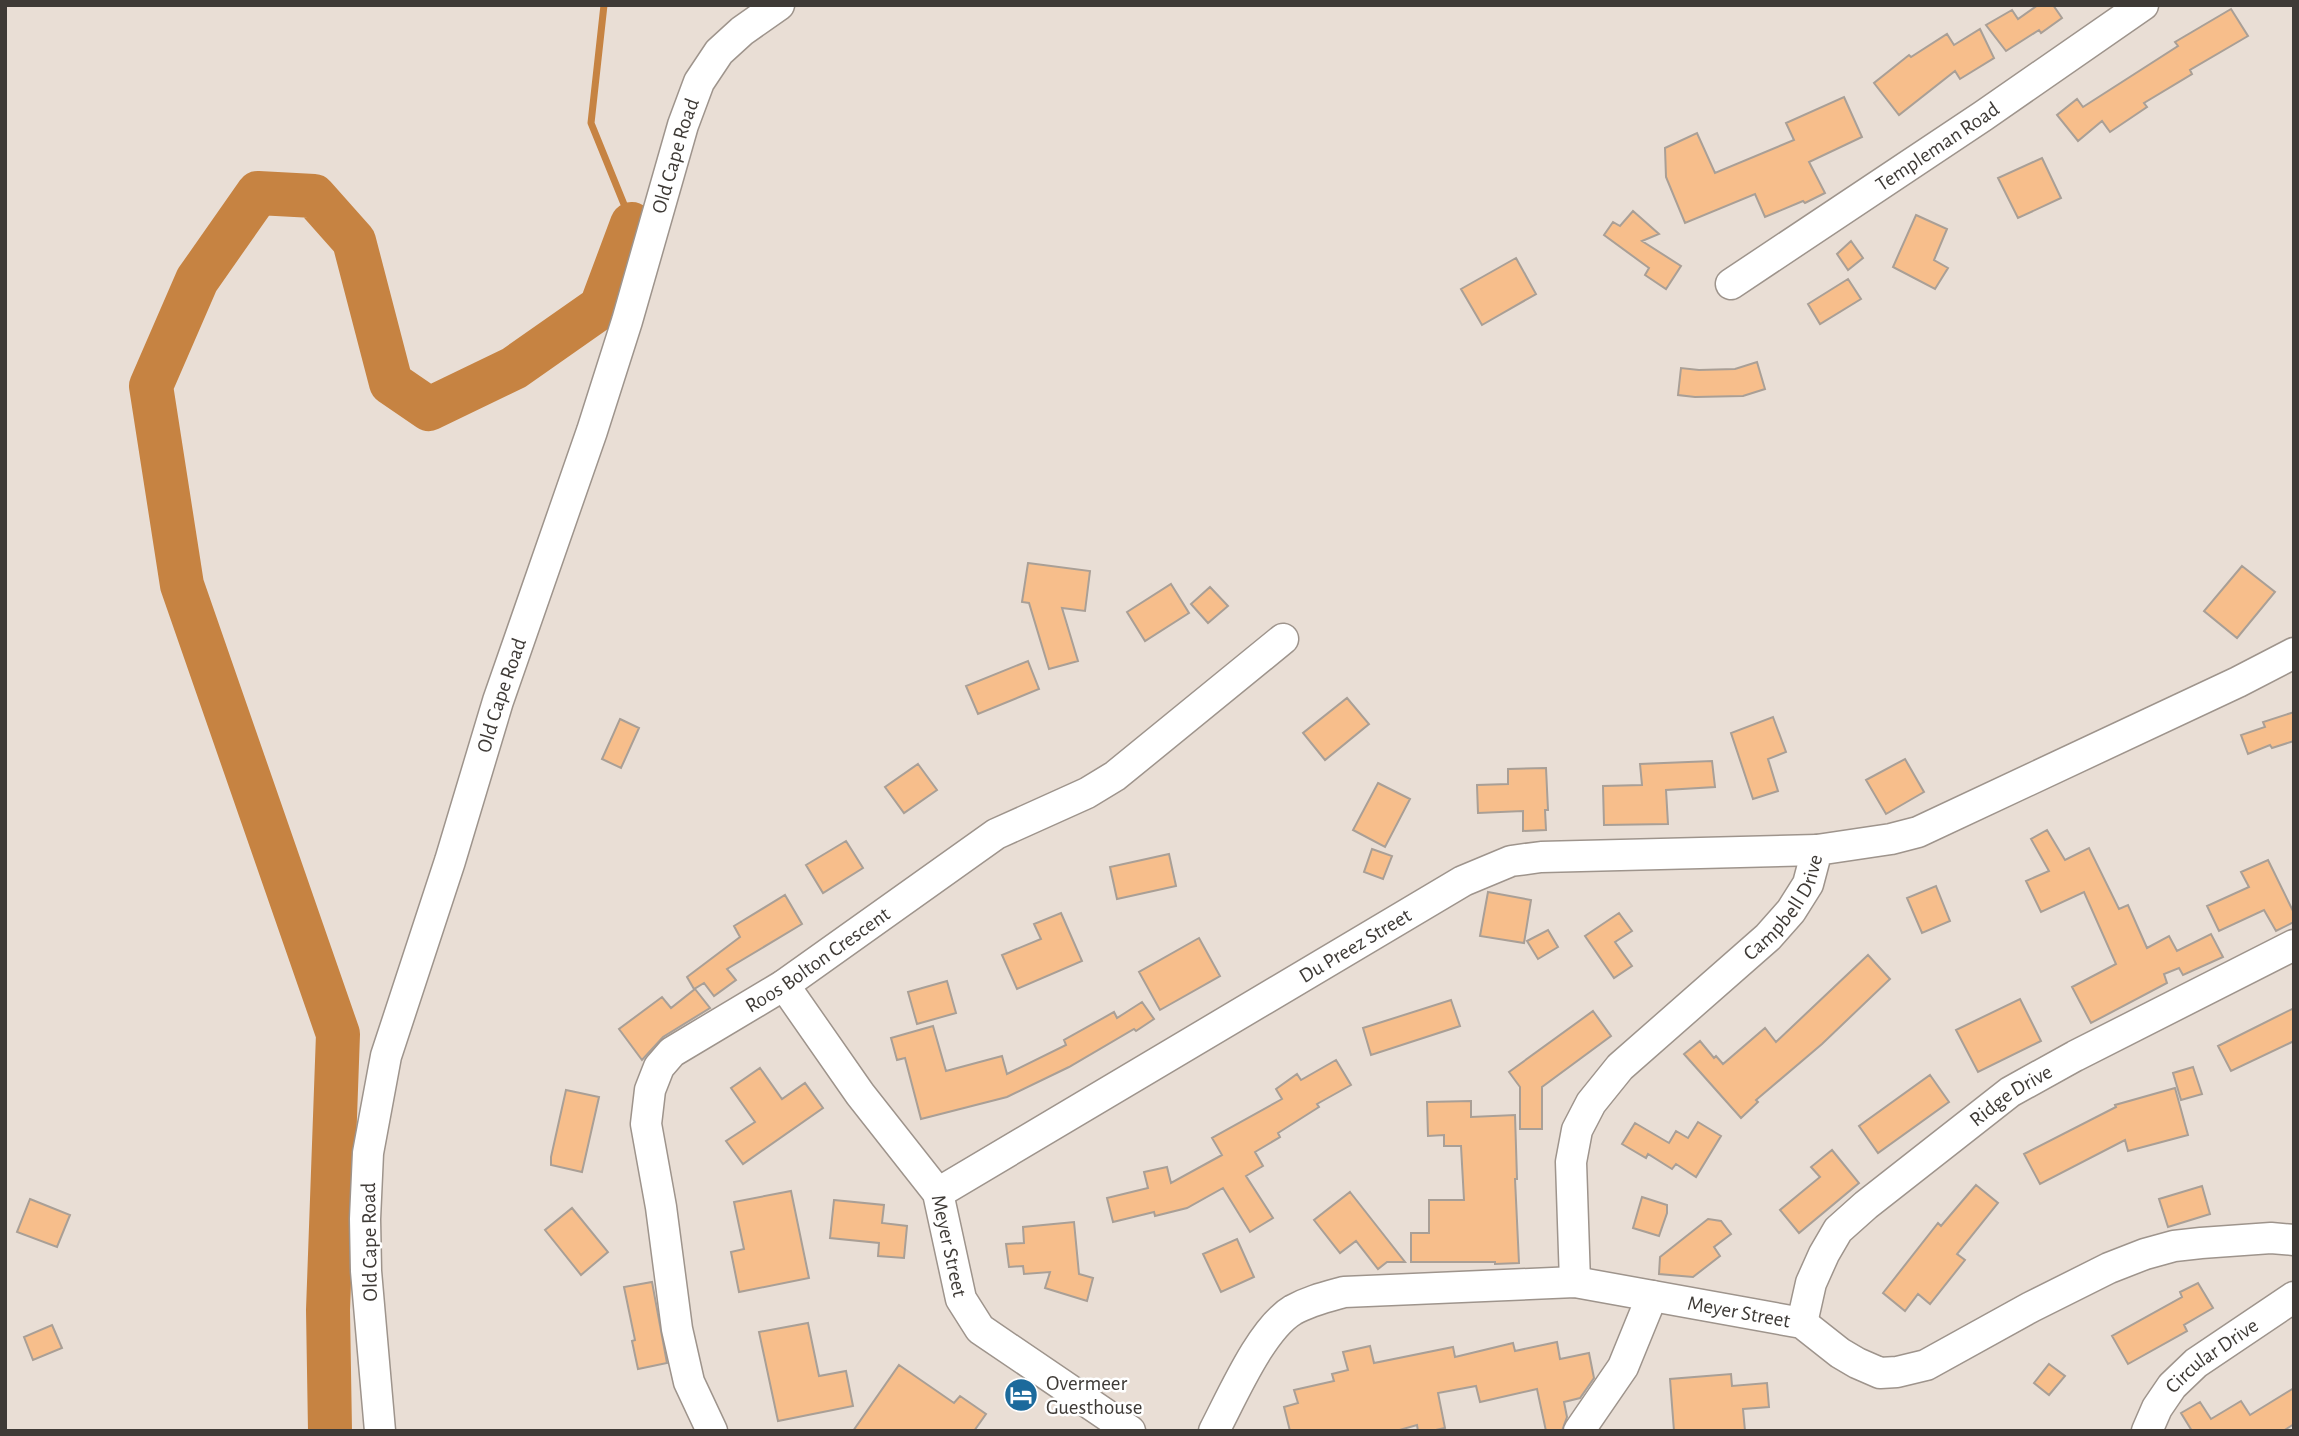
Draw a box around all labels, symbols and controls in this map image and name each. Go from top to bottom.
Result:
street label: Old Cape Road [648,95,703,216]
street label: Templeman Road [1872,98,2003,195]
street label: Old Cape Road [473,635,530,755]
street label: Campbell Drive [1739,852,1826,965]
street label: Roos Bolton Crescent [742,903,894,1017]
street label: Du Preez Street [1296,904,1415,987]
street label: Ridge Drive [1966,1061,2056,1131]
street label: Old Cape Road [358,1182,381,1302]
street label: Meyer Street [928,1193,970,1299]
street label: Meyer Street [1686,1293,1792,1332]
street label: Circular Drive [2162,1314,2262,1397]
place label: Overmeer Guesthouse [1046,1373,1142,1418]
hotel icon: Overmeer Guesthouse [1002,1376,1040,1414]

